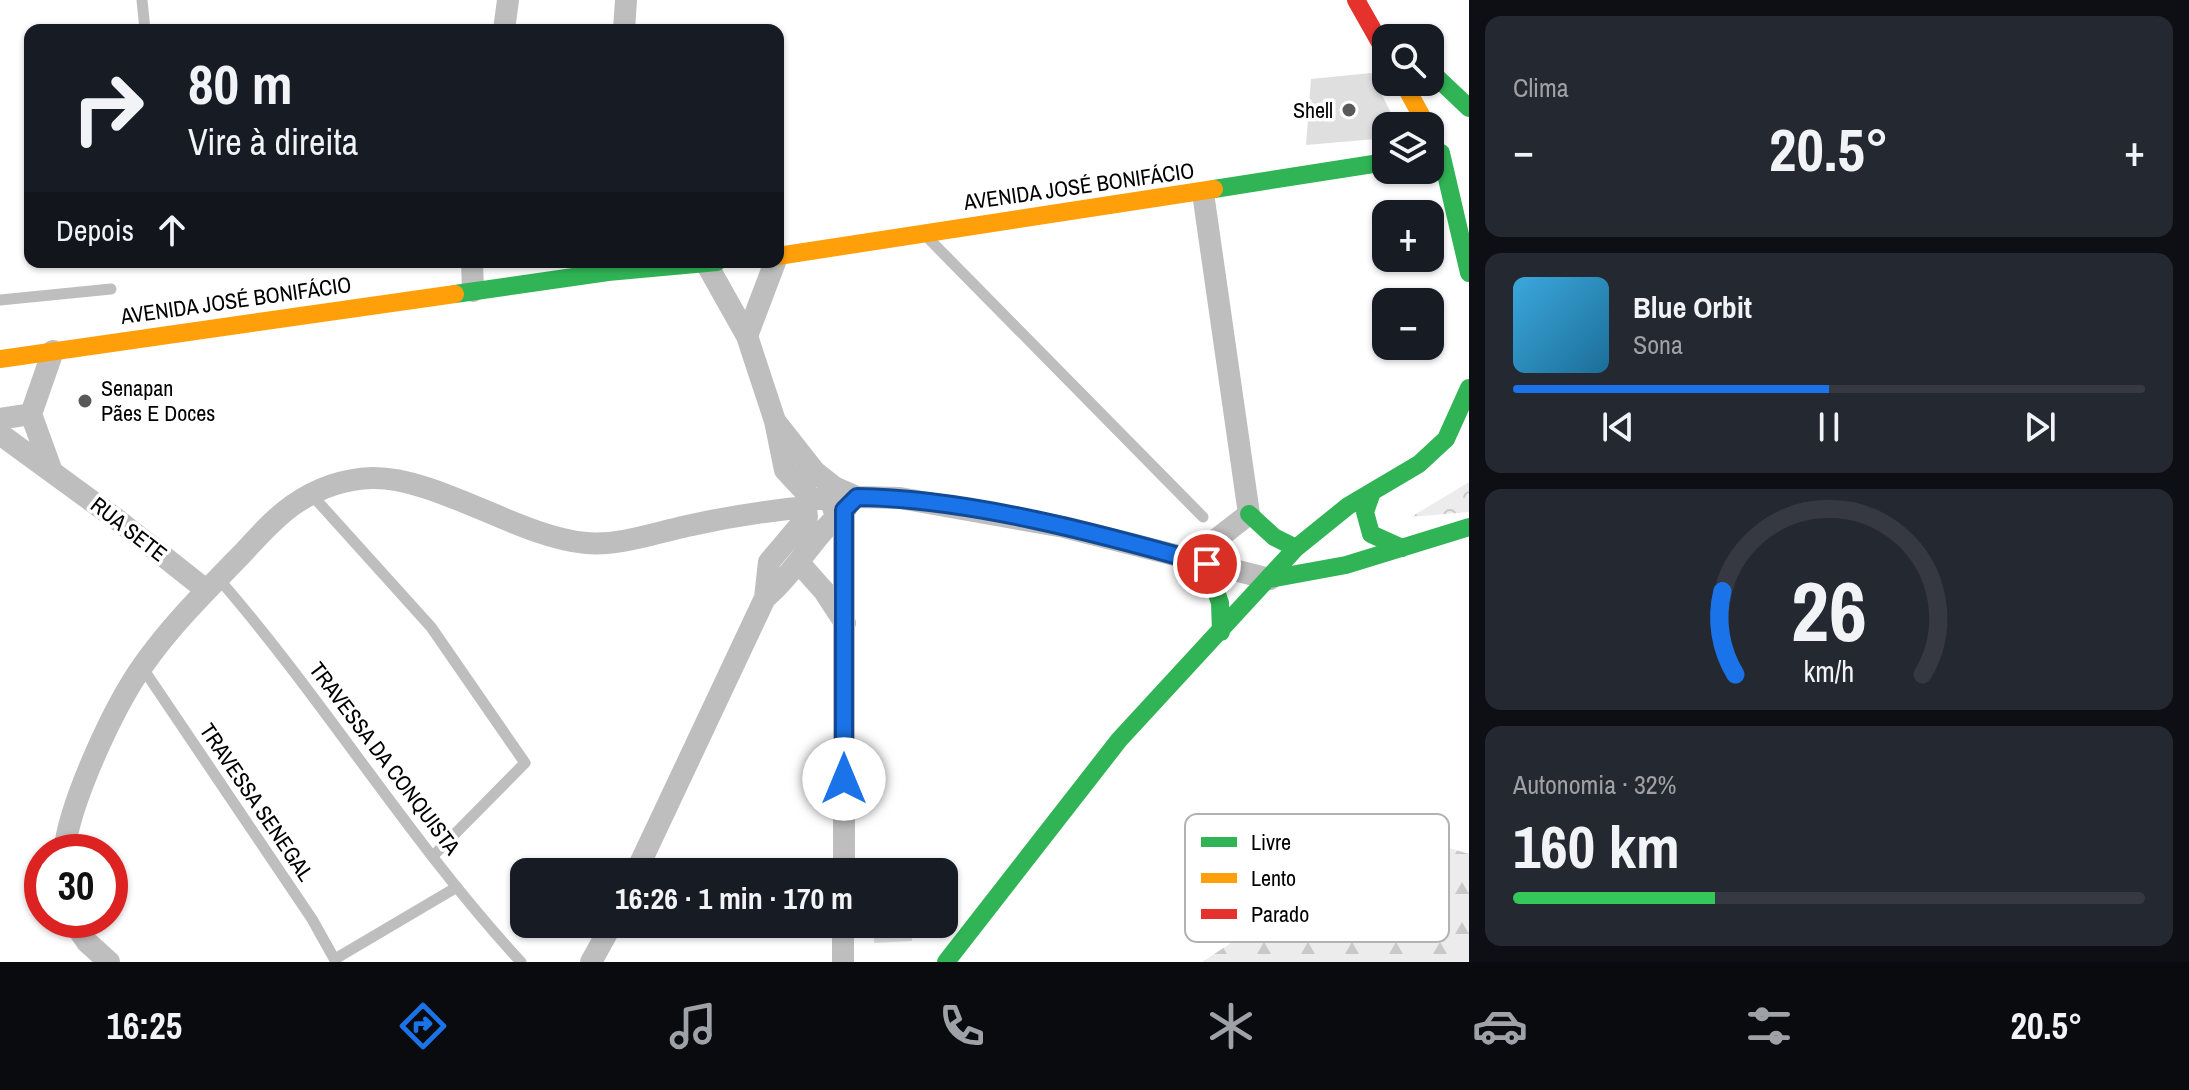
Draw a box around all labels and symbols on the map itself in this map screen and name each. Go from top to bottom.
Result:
place label: Shell [1293,95,1333,125]
marker: Shell [1340,101,1358,119]
street label: AVENIDA JOSÉ BONIFÁCIO [961,155,1196,217]
street label: AVENIDA JOSÉ BONIFÁCIO [118,269,353,331]
place label: Senapan Pães E Doces [101,373,215,428]
marker: Senapan Pães E Doces [76,392,94,410]
street label: RUA SETE [85,490,173,568]
pin [1173,530,1241,598]
street label: TRAVESSA DA CONQUISTA [303,656,468,861]
street label: TRAVESSA SENEGAL [193,717,321,887]
position arrow [802,737,886,821]
legend [1185,814,1449,942]
text: Livre [1251,827,1291,857]
speed limit sign: 30 [24,834,128,938]
text: Lento [1251,863,1296,893]
text: Parado [1251,899,1309,929]

